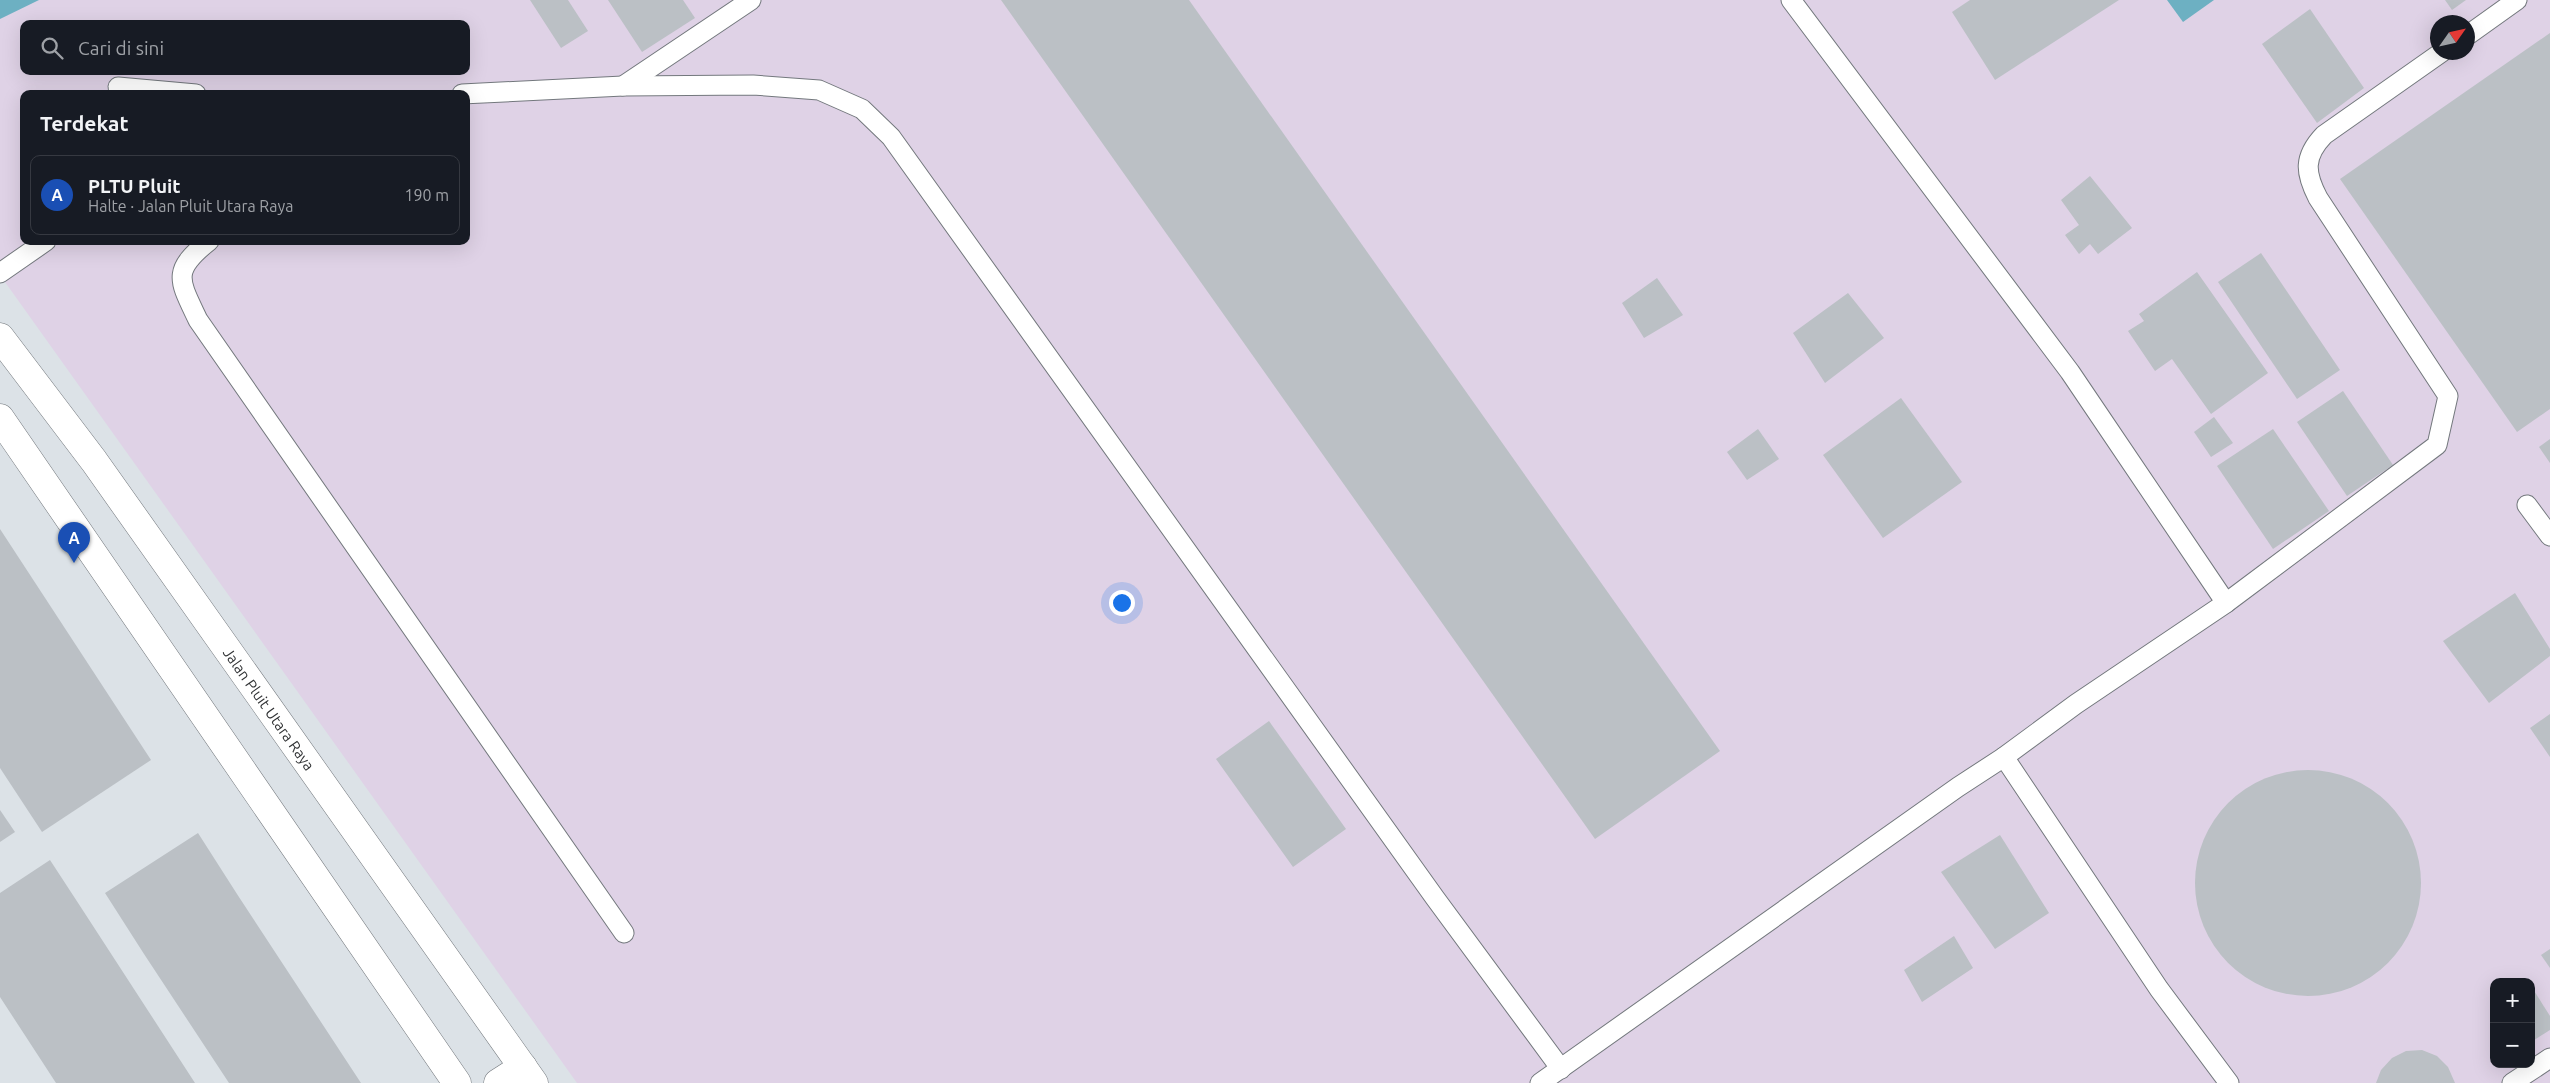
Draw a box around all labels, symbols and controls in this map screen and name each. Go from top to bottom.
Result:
north arrow [2430,15,2475,60]
search box [20,20,470,75]
icon: search [38,34,66,62]
text: Cari di sini [78,37,164,59]
text: Terdekat [40,111,128,135]
text: PLTU Pluit [88,175,181,197]
text: A [51,186,63,204]
text: 190 m [404,186,449,204]
text: Halte · Jalan Pluit Utara Raya [88,197,293,215]
pin: A [58,522,90,563]
your location [1109,590,1135,616]
street label: Jalan Pluit Utara Raya [220,644,318,773]
map controls [2490,978,2535,1068]
button: + [2490,978,2535,1023]
button: − [2490,1023,2535,1068]

